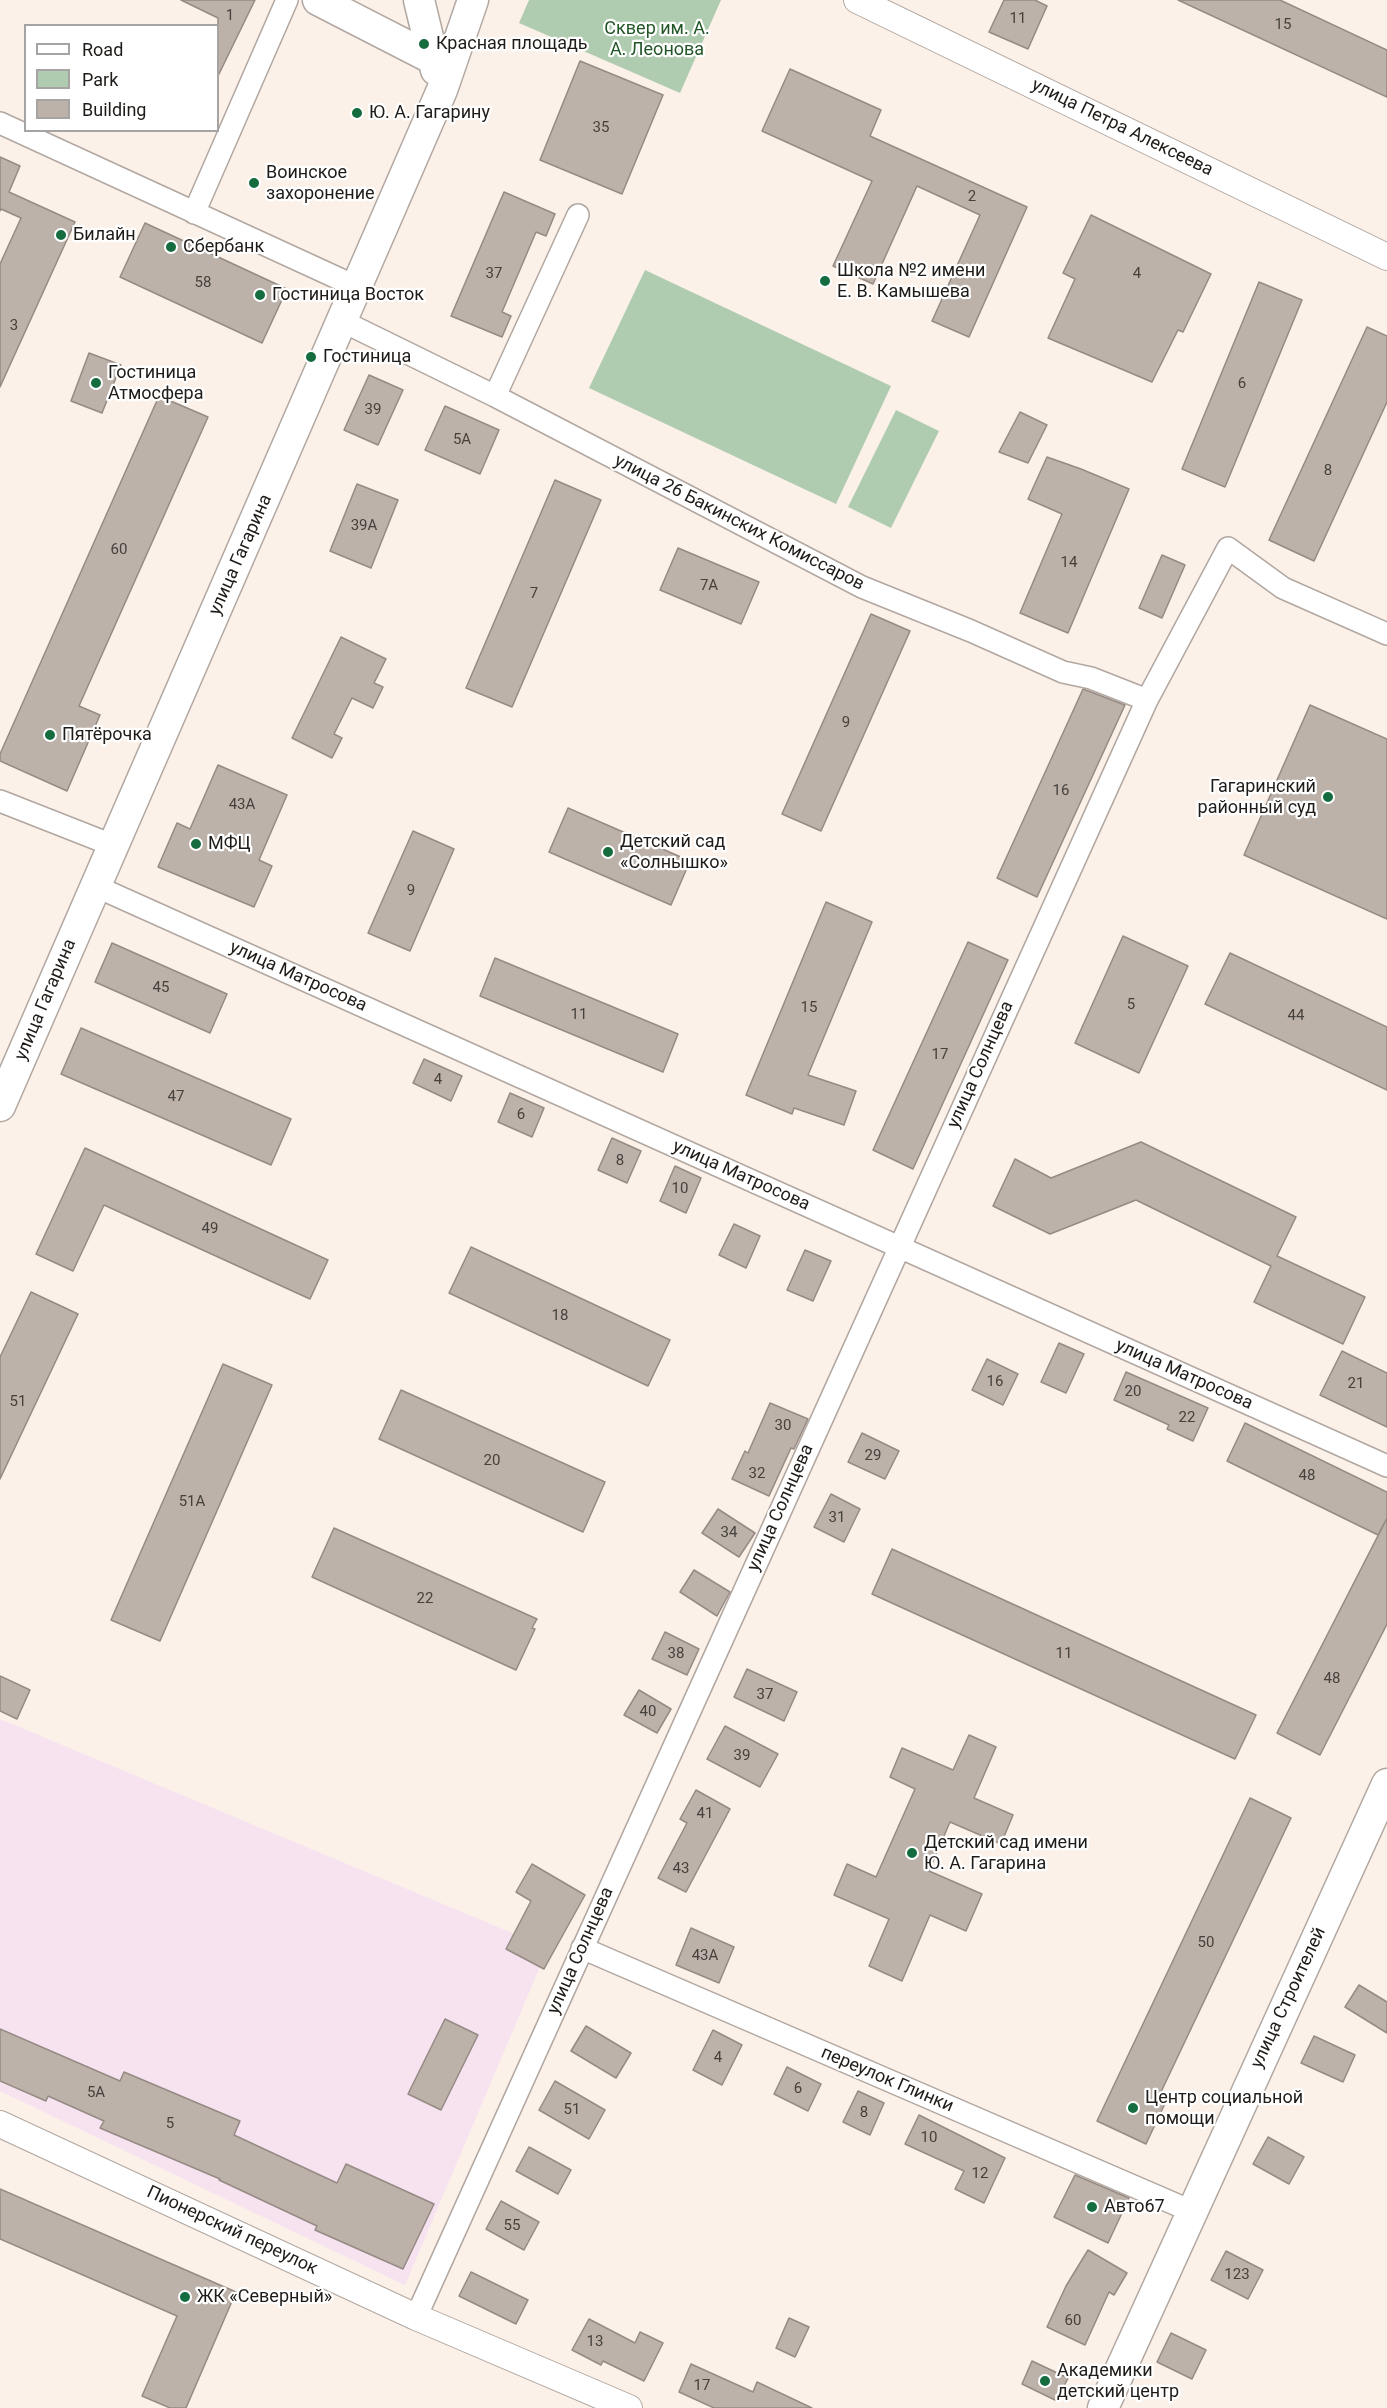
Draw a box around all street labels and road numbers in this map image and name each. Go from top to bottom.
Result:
street label: улица Петра Алексеева [1028,75,1216,181]
street label: улица 26 Бакинских Комиссаров [610,450,868,596]
street label: улица Гагарина [205,491,277,619]
street label: улица Гагарина [11,936,81,1064]
street label: улица Матросова [226,937,370,1017]
street label: улица Солнцева [943,998,1019,1132]
street label: улица Матросова [669,1136,813,1216]
street label: улица Матросова [1112,1335,1256,1415]
street label: улица Солнцева [743,1441,819,1575]
street label: улица Солнцева [543,1884,619,2018]
street label: улица Строителей [1247,1924,1331,2072]
street label: переулок Глинки [818,2042,956,2118]
street label: Пионерский переулок [143,2182,321,2280]

